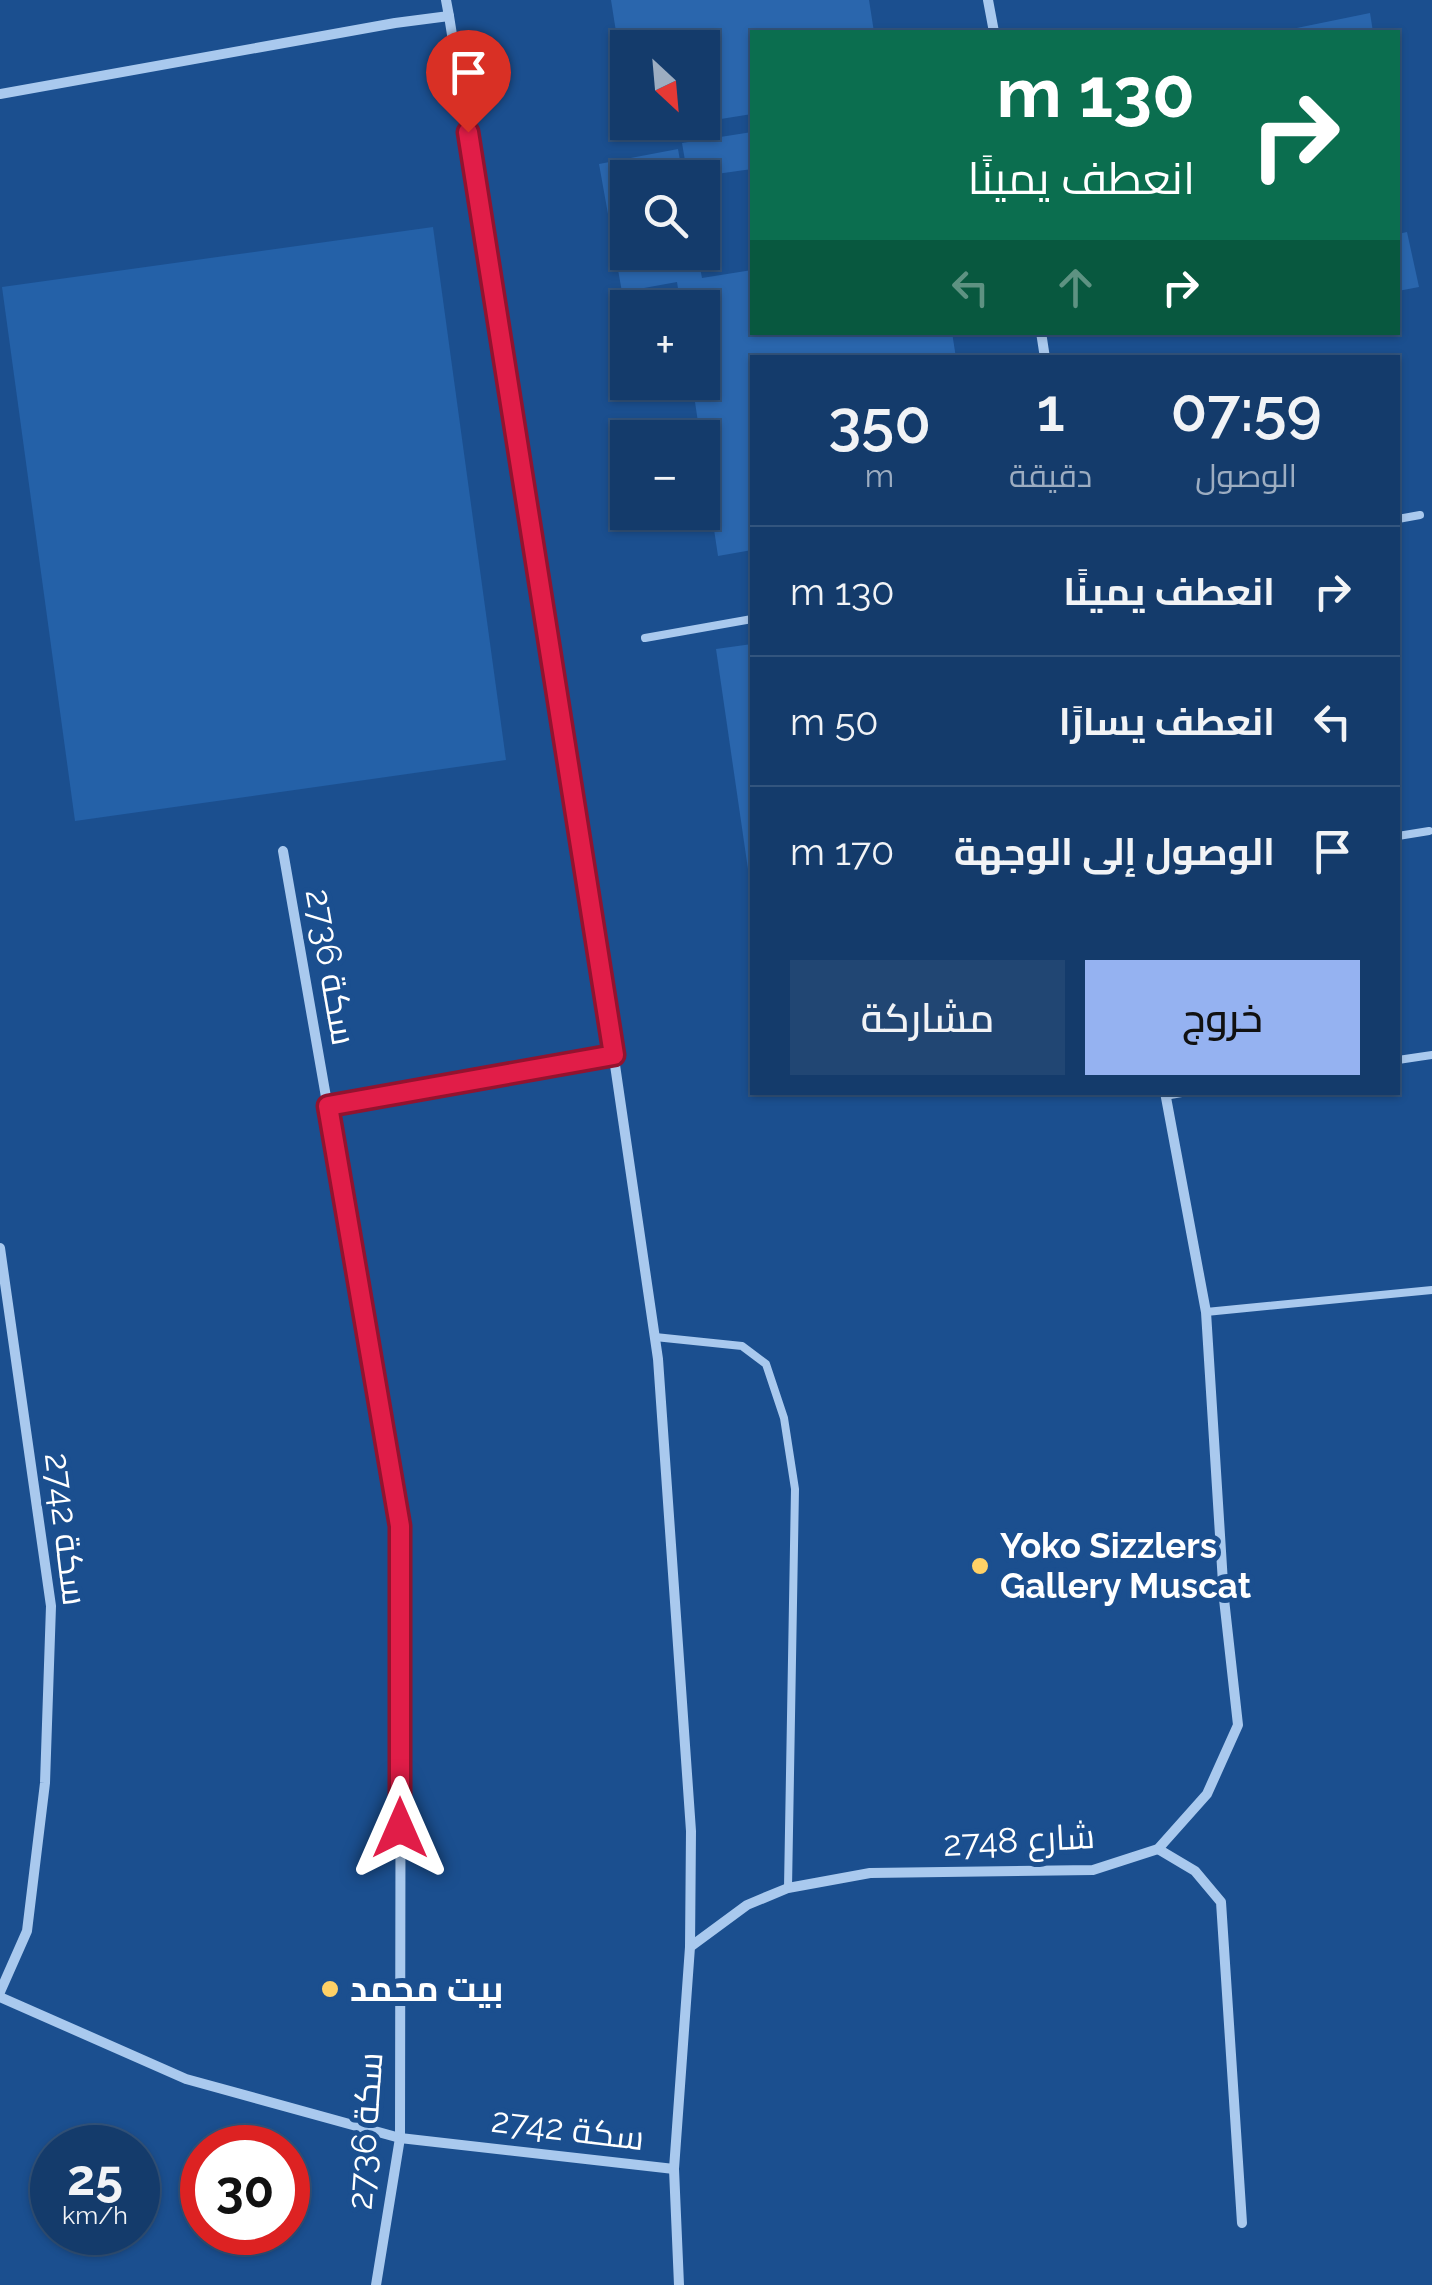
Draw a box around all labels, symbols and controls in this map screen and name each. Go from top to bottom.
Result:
pin [426,30,511,133]
north arrow [610,30,720,140]
map controls [610,30,720,530]
icon: arrive [441,45,496,100]
text: 130 m [996,51,1195,133]
icon: right [1230,70,1360,200]
text: انعطف يمينًا [967,152,1195,205]
button: search [610,160,720,270]
icon: left [943,260,998,315]
icon: ahead [1048,260,1103,315]
icon: right [1153,260,1208,315]
button: + [610,290,720,400]
text: 1 [1037,375,1065,445]
text: 07:59 [1170,375,1322,445]
text: 350 [828,387,931,457]
button: − [610,420,720,530]
text: m [865,457,894,494]
text: دقيقة [1009,457,1092,494]
text: الوصول [1195,457,1297,494]
icon: right [1305,564,1360,619]
text: 130 m [790,569,894,614]
text: انعطف يمينًا [1063,569,1275,614]
icon: left [1305,694,1360,749]
text: 50 m [790,699,879,744]
text: انعطف يسارًا [1059,699,1275,744]
icon: arrive [1305,824,1360,879]
text: 170 m [790,829,894,874]
text: الوصول إلى الوجهة [954,829,1275,874]
street label: سكة 2736 [298,886,365,1048]
button: مشاركة [790,960,1065,1075]
button: خروج [1085,960,1360,1075]
street label: سكة 2742 [37,1450,96,1608]
place label: Yoko Sizzlers Gallery Muscat [1000,1525,1252,1606]
marker: Yoko Sizzlers Gallery Muscat [969,1555,991,1577]
position arrow [348,1776,452,1880]
street label: شارع 2748 [942,1815,1096,1867]
place label: بيت محمد [350,1968,503,2009]
marker: بيت محمد [319,1978,341,2000]
street label: سكة 2736 [339,2051,390,2211]
street label: سكة 2742 [489,2099,647,2158]
speed limit sign: 30 [180,2125,310,2255]
text: 25 [67,2148,123,2207]
text: km/h [62,2200,128,2230]

